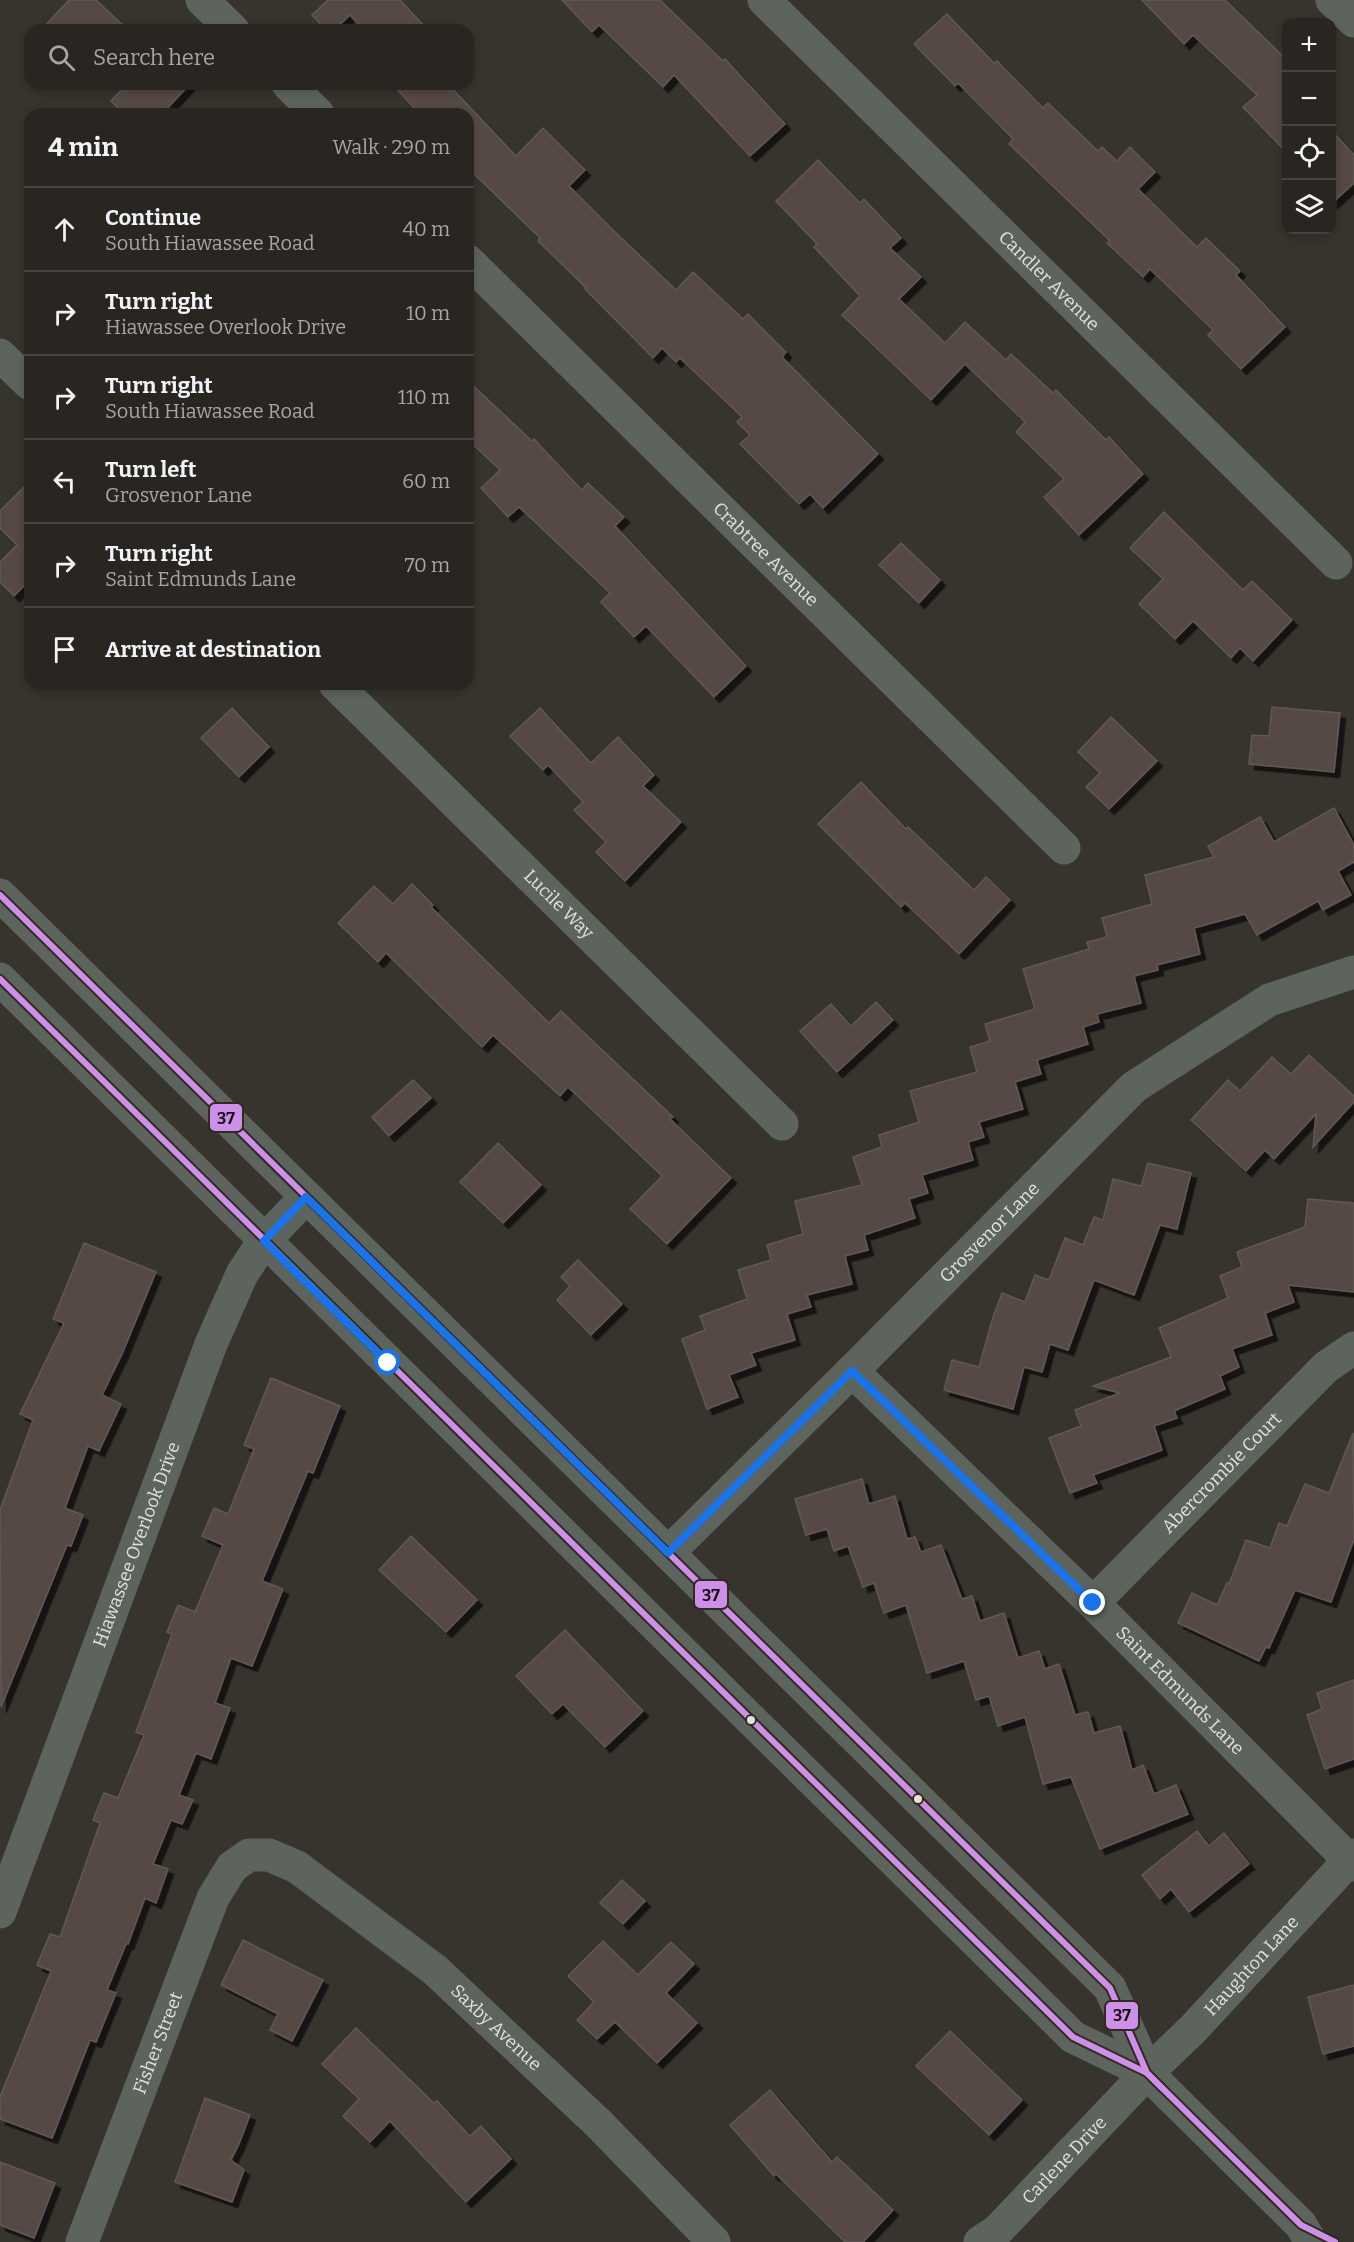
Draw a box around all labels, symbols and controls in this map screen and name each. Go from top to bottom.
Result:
map controls [1282,18,1336,234]
button: + [1282,18,1336,72]
search box [24,24,474,90]
icon: search [45,41,78,74]
text: Search here [93,44,215,71]
button: − [1282,72,1336,126]
button: locate [1282,126,1336,180]
text: 4 min [48,132,118,163]
text: Walk · 290 m [332,135,450,159]
button: layers [1282,180,1336,234]
text: Continue [105,204,201,231]
icon: ahead [48,213,81,246]
text: 40 m [402,217,450,241]
street label: Candler Avenue [994,226,1104,335]
text: South Hiawassee Road [105,231,315,255]
text: Turn right [105,288,213,315]
icon: right [48,297,81,330]
text: 10 m [406,301,450,325]
text: Hiawassee Overlook Drive [105,315,346,339]
text: Turn right [105,372,213,399]
icon: right [48,381,81,414]
text: 110 m [398,385,450,409]
text: South Hiawassee Road [105,399,315,423]
text: Turn left [105,456,197,483]
icon: left [48,465,81,498]
text: 60 m [402,469,450,493]
text: Grosvenor Lane [105,483,252,507]
street label: Crabtree Avenue [708,498,823,611]
text: Turn right [105,540,213,567]
icon: right [48,549,81,582]
text: 70 m [404,553,450,577]
text: Saint Edmunds Lane [105,567,296,591]
icon: arrive [48,633,81,666]
text: Arrive at destination [105,636,321,663]
street label: Lucile Way [519,865,599,944]
line badge: 37 [209,1103,243,1132]
text: 37 [217,1109,235,1128]
street label: Grosvenor Lane [935,1178,1044,1287]
route start [374,1349,400,1375]
street label: Abercrombie Court [1157,1407,1286,1538]
street label: Hiawassee Overlook Drive [88,1439,185,1650]
line badge: 37 [694,1580,728,1609]
text: 37 [702,1586,720,1605]
route end [1079,1589,1105,1615]
street label: Saint Edmunds Lane [1112,1622,1249,1759]
unlabelled marker [745,1714,757,1726]
unlabelled marker [912,1793,924,1805]
street label: Haughton Lane [1200,1911,1303,2020]
street label: Saxby Avenue [446,1980,546,2075]
street label: Fisher Street [128,1988,187,2097]
line badge: 37 [1105,2001,1139,2030]
text: 37 [1113,2006,1131,2025]
street label: Carlene Drive [1017,2112,1111,2209]

